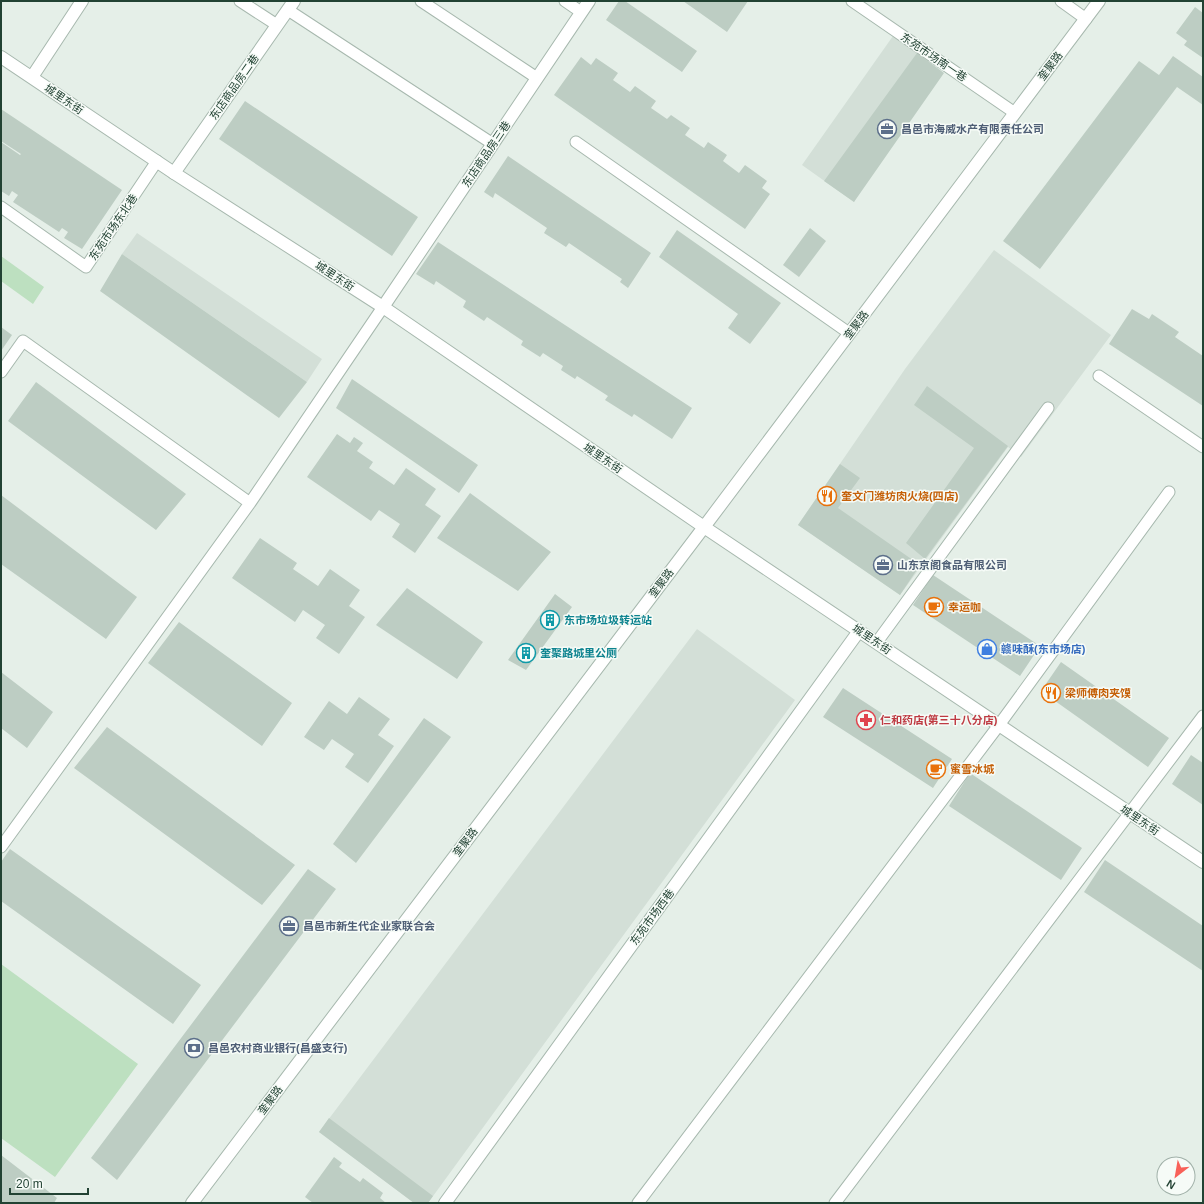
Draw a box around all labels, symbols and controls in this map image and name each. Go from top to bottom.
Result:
street label: 东苑市场南一巷 [899,30,969,84]
street label: 奎聚路 [1035,49,1065,83]
street label: 东店商品房二巷 [207,52,261,122]
street label: 城里东街 [42,82,86,116]
office icon: 昌邑市海威水产有限责任公司 [876,118,898,140]
street label: 东店商品房三巷 [459,119,513,189]
place label: 昌邑市海威水产有限责任公司 [901,123,1044,135]
street label: 东苑市场东北巷 [86,192,140,262]
street label: 城里东街 [313,259,357,293]
street label: 奎聚路 [841,308,871,342]
street label: 城里东街 [581,441,625,475]
restaurant icon: 奎文门潍坊肉火烧(四店) [816,485,838,507]
place label: 奎文门潍坊肉火烧(四店) [841,490,959,502]
office icon: 山东京阁食品有限公司 [872,554,894,576]
place label: 山东京阁食品有限公司 [897,559,1007,571]
street label: 奎聚路 [646,566,676,600]
cafe icon: 幸运咖 [923,596,945,618]
place label: 幸运咖 [948,601,981,613]
building icon: 东市场垃圾转运站 [539,609,561,631]
place label: 东市场垃圾转运站 [564,614,652,626]
street label: 城里东街 [850,622,894,656]
shop icon: 赣味酥(东市场店) [976,638,998,660]
building icon: 奎聚路城里公厕 [515,642,537,664]
place label: 赣味酥(东市场店) [1001,643,1086,655]
place label: 奎聚路城里公厕 [540,647,617,659]
restaurant icon: 梁师傅肉夹馍 [1040,682,1062,704]
place label: 梁师傅肉夹馍 [1065,687,1131,699]
pharmacy icon: 仁和药店(第三十八分店) [855,709,877,731]
place label: 仁和药店(第三十八分店) [880,714,998,726]
cafe icon: 蜜雪冰城 [925,758,947,780]
place label: 蜜雪冰城 [950,763,995,775]
street label: 城里东街 [1118,803,1162,837]
street label: 奎聚路 [450,825,480,859]
street label: 东苑市场西巷 [628,887,676,947]
office icon: 昌邑市新生代企业家联合会 [278,915,300,937]
place label: 昌邑市新生代企业家联合会 [303,920,435,932]
bank icon: 昌邑农村商业银行(昌盛支行) [183,1037,205,1059]
place label: 昌邑农村商业银行(昌盛支行) [208,1042,348,1054]
street label: 奎聚路 [255,1083,285,1117]
north arrow [1156,1156,1196,1196]
scale bar [10,1170,88,1196]
text: 20 m [16,1177,43,1191]
text: N [1164,1177,1177,1192]

